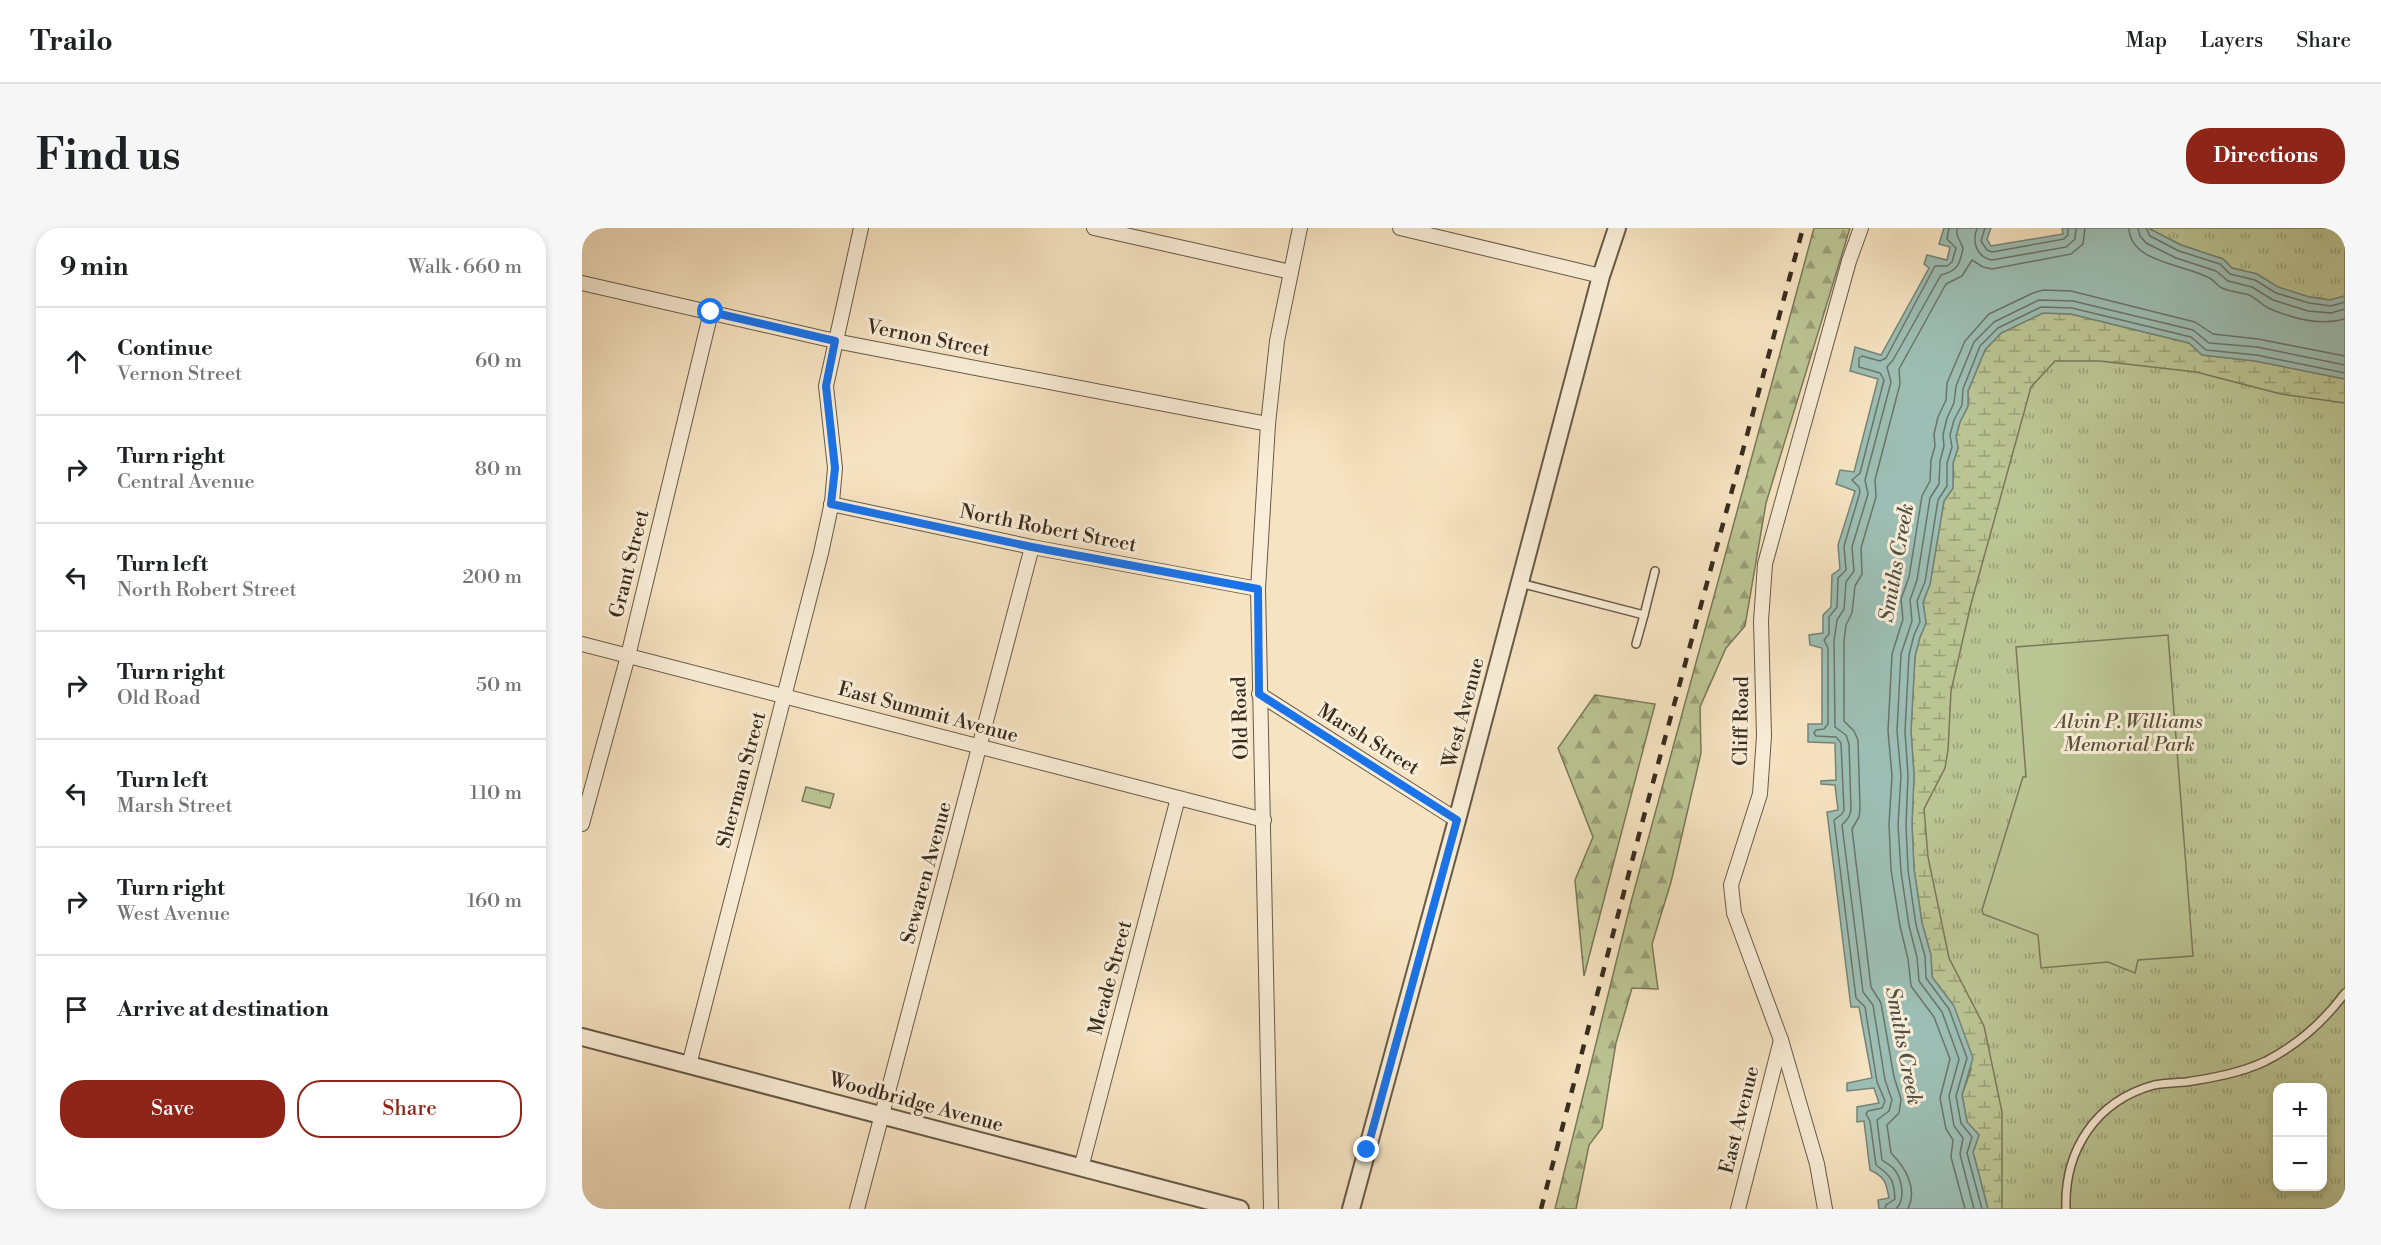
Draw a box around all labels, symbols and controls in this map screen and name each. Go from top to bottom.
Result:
text: Trailo [30,24,113,59]
text: Map [2126,28,2167,54]
text: Layers [2200,28,2263,54]
text: Share [2296,28,2351,54]
button: Directions [2186,128,2345,184]
text: Find us [36,130,180,183]
text: 9 min [60,251,128,283]
text: Walk · 660 m [408,255,522,280]
route start [697,298,723,324]
street label: Vernon Street [863,315,992,363]
text: Continue [117,335,213,362]
icon: ahead [60,345,93,378]
text: 60 m [475,349,522,374]
text: Vernon Street [117,362,242,387]
text: Turn right [117,443,225,470]
icon: right [60,453,93,486]
text: 80 m [475,457,522,482]
text: Central Avenue [117,470,254,495]
street label: North Robert Street [957,500,1139,558]
water label: Smiths Creek [1874,502,1920,624]
street label: Grant Street [604,507,656,621]
text: Turn left [117,551,208,578]
icon: left [60,561,93,594]
text: 200 m [462,565,522,590]
text: North Robert Street [117,578,297,603]
street label: West Avenue [1437,655,1491,772]
text: Turn right [117,659,225,686]
icon: right [60,669,93,702]
text: 50 m [476,673,522,698]
street label: Old Road [1227,675,1255,760]
street label: Cliff Road [1729,675,1755,766]
street label: East Summit Avenue [835,677,1021,749]
text: Old Road [117,686,200,711]
street label: Marsh Street [1312,699,1424,781]
street label: Sherman Street [712,709,772,851]
park label: Alvin P. Williams Memorial Park [2053,710,2203,758]
text: Turn left [117,767,208,794]
icon: left [60,777,93,810]
text: 110 m [470,781,522,806]
text: Marsh Street [117,794,233,819]
street label: Sewaren Avenue [896,799,958,947]
text: Turn right [117,875,225,902]
icon: right [60,885,93,918]
text: 160 m [467,889,522,914]
text: West Avenue [117,902,230,927]
street label: Meade Street [1084,918,1138,1038]
water label: Smiths Creek [1879,985,1927,1107]
icon: arrive [60,993,93,1026]
text: Arrive at destination [117,996,329,1023]
street label: East Avenue [1715,1064,1765,1176]
street label: Woodbridge Avenue [825,1067,1006,1138]
button: Save [60,1080,285,1138]
button: Share [297,1080,522,1138]
map controls [2273,1083,2327,1191]
button: + [2273,1083,2327,1137]
route end [1353,1136,1379,1162]
button: − [2273,1137,2327,1191]

